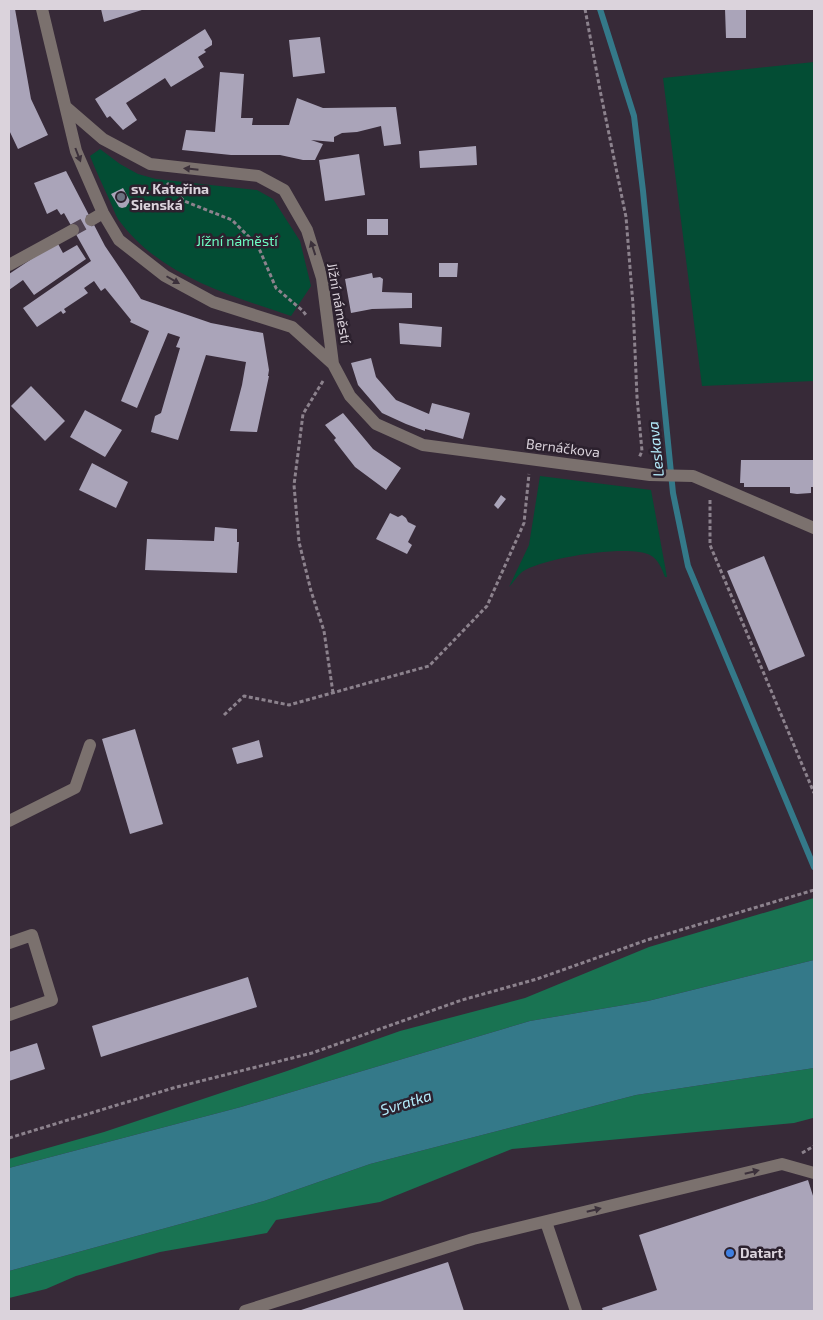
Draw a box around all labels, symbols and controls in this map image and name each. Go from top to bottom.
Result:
one-way arrow [75,147,82,162]
one-way arrow [182,165,198,173]
place label: sv. Kateřina Sienská [131,180,209,213]
marker: sv. Kateřina Sienská [115,191,127,203]
park label: Jížní náměstí [196,232,278,249]
one-way arrow [308,240,316,255]
street label: Jižní náměstí [324,261,355,345]
one-way arrow [166,276,180,284]
water label: Leskava [643,420,667,478]
street label: Bernáčkova [525,435,601,460]
water label: Svratka [378,1086,434,1118]
one-way arrow [744,1168,759,1176]
one-way arrow [586,1206,601,1214]
place label: Datart [740,1244,783,1261]
marker: Datart [724,1247,736,1259]

